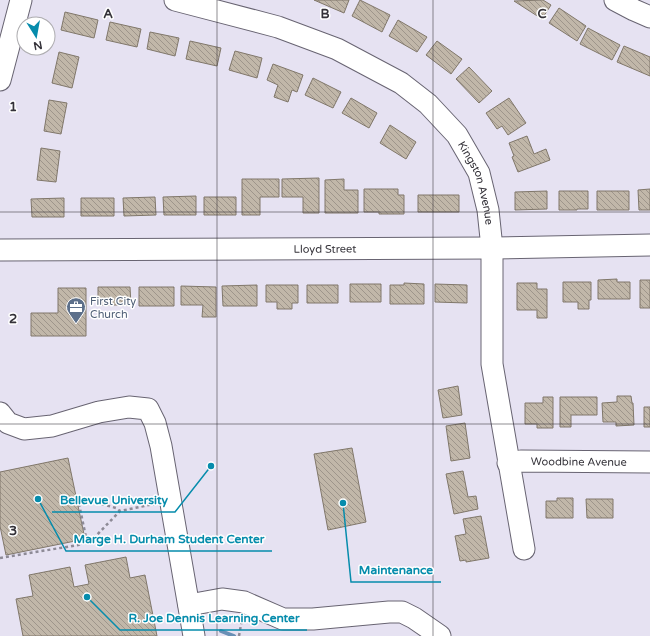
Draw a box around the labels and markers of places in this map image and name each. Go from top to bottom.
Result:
place label: First City Church [90,295,136,321]
office icon: First City Church [65,296,87,324]
callout: Bellevue University [52,488,175,512]
callout: Marge H. Durham Student Center [66,527,272,551]
callout: Maintenance [351,558,441,582]
callout: R. Joe Dennis Learning Center [120,606,307,630]

